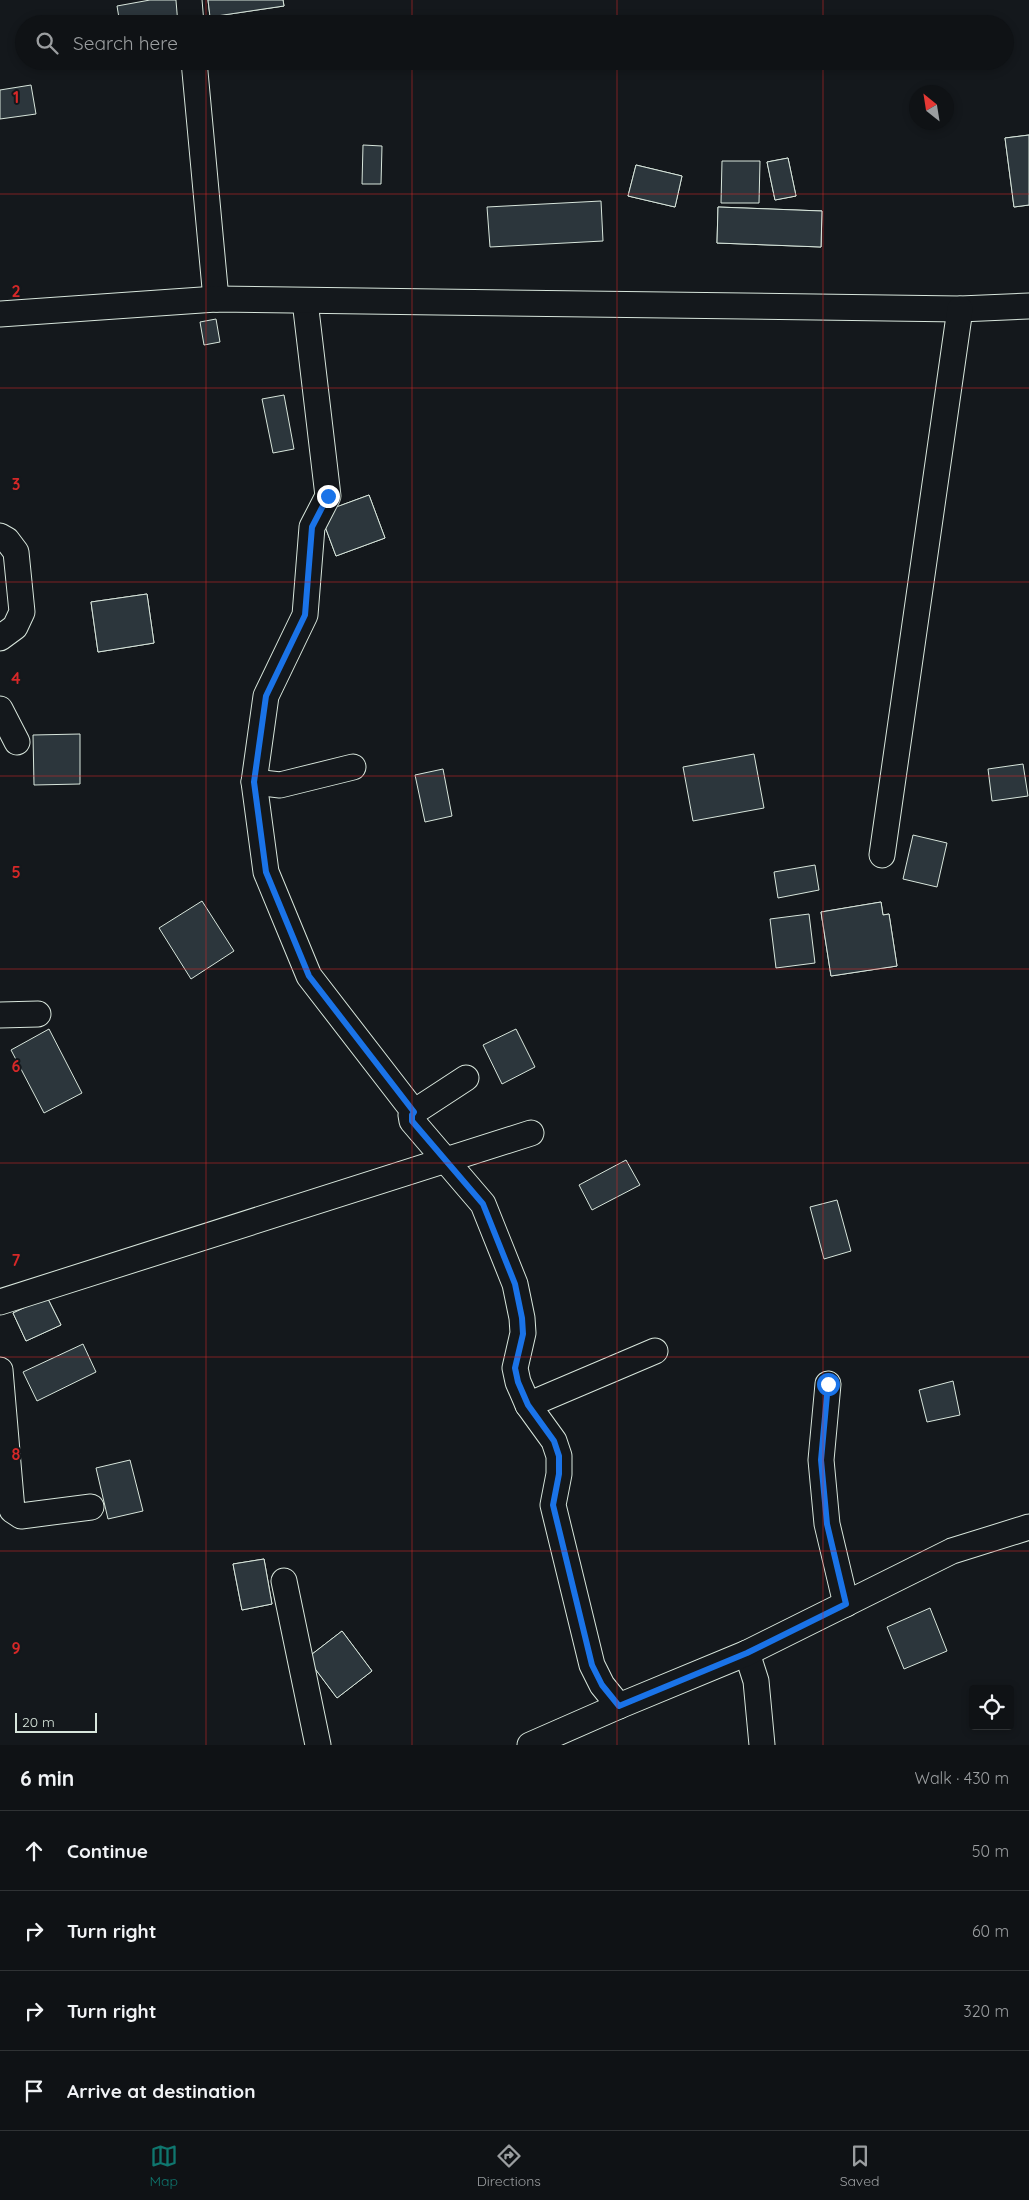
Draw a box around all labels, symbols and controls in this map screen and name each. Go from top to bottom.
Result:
search box [15,15,1014,70]
icon: search [33,29,61,57]
text: Search here [73,31,178,55]
north arrow [909,85,954,130]
text: 1 [13,87,19,107]
text: 2 [11,281,21,301]
text: 3 [12,474,20,494]
route end [317,485,340,508]
text: 4 [11,668,21,688]
text: 5 [11,862,21,882]
text: 6 [12,1056,21,1076]
text: 7 [12,1250,21,1270]
route start [817,1373,840,1396]
text: 8 [12,1444,21,1464]
text: 9 [11,1638,21,1658]
map controls [969,1685,1014,1730]
button: locate [969,1685,1014,1730]
scale bar [15,1710,98,1733]
text: 20 m [22,1713,55,1731]
text: 6 min [20,1765,74,1791]
text: Walk · 430 m [915,1768,1009,1788]
icon: ahead [20,1837,48,1865]
text: Continue [67,1839,148,1863]
text: 50 m [972,1841,1009,1861]
icon: right [20,1917,48,1945]
text: Turn right [67,1919,156,1943]
text: 60 m [972,1921,1009,1941]
icon: right [20,1997,48,2025]
text: Turn right [67,1999,156,2023]
text: 320 m [963,2001,1009,2021]
icon: arrive [20,2077,48,2105]
text: Arrive at destination [67,2079,256,2103]
tab: Map [149,2142,178,2190]
tab: Directions [477,2142,541,2190]
tab: Saved [840,2142,880,2190]

